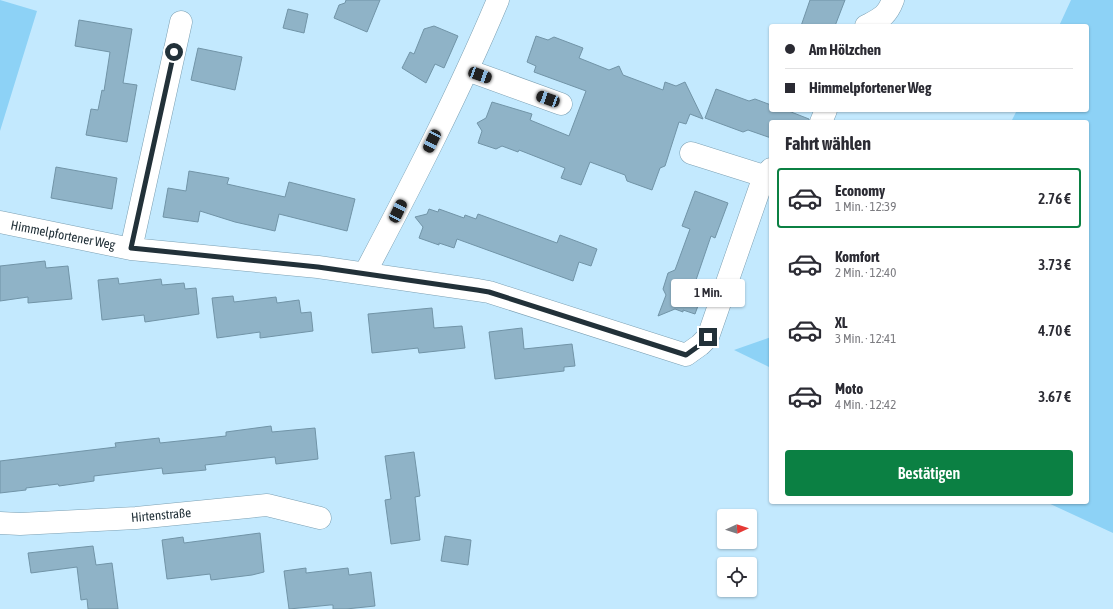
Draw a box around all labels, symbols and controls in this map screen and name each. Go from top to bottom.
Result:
text: Am Hölzchen [809,41,881,58]
route start [165,43,183,61]
car [467,65,493,85]
text: Himmelpfortener Weg [809,79,931,96]
car [535,89,561,109]
car [421,128,443,154]
text: Fahrt wählen [785,133,871,154]
icon: car [787,180,823,216]
text: Economy [835,182,885,199]
text: 2.76 € [1038,190,1071,207]
car [387,198,409,224]
text: 1 Min. · 12:39 [835,199,896,214]
street label: Himmelpfortener Weg [10,218,117,253]
icon: car [787,246,823,282]
text: Komfort [835,248,880,265]
text: 3.73 € [1038,256,1071,273]
text: 2 Min. · 12:40 [835,265,896,280]
callout: 1 Min. [671,279,745,307]
text: 1 Min. [694,285,722,300]
icon: car [787,312,823,348]
text: XL [835,314,848,331]
text: 4.70 € [1038,322,1071,339]
route end [699,328,717,346]
text: 3 Min. · 12:41 [835,331,896,346]
icon: car [787,378,823,414]
text: Moto [835,380,863,397]
text: 3.67 € [1038,388,1071,405]
text: 4 Min. · 12:42 [835,397,896,412]
button: Bestätigen [785,450,1073,496]
street label: Hirtenstraße [130,505,192,525]
north arrow [717,509,757,549]
map controls [717,509,757,597]
button: locate [717,557,757,597]

